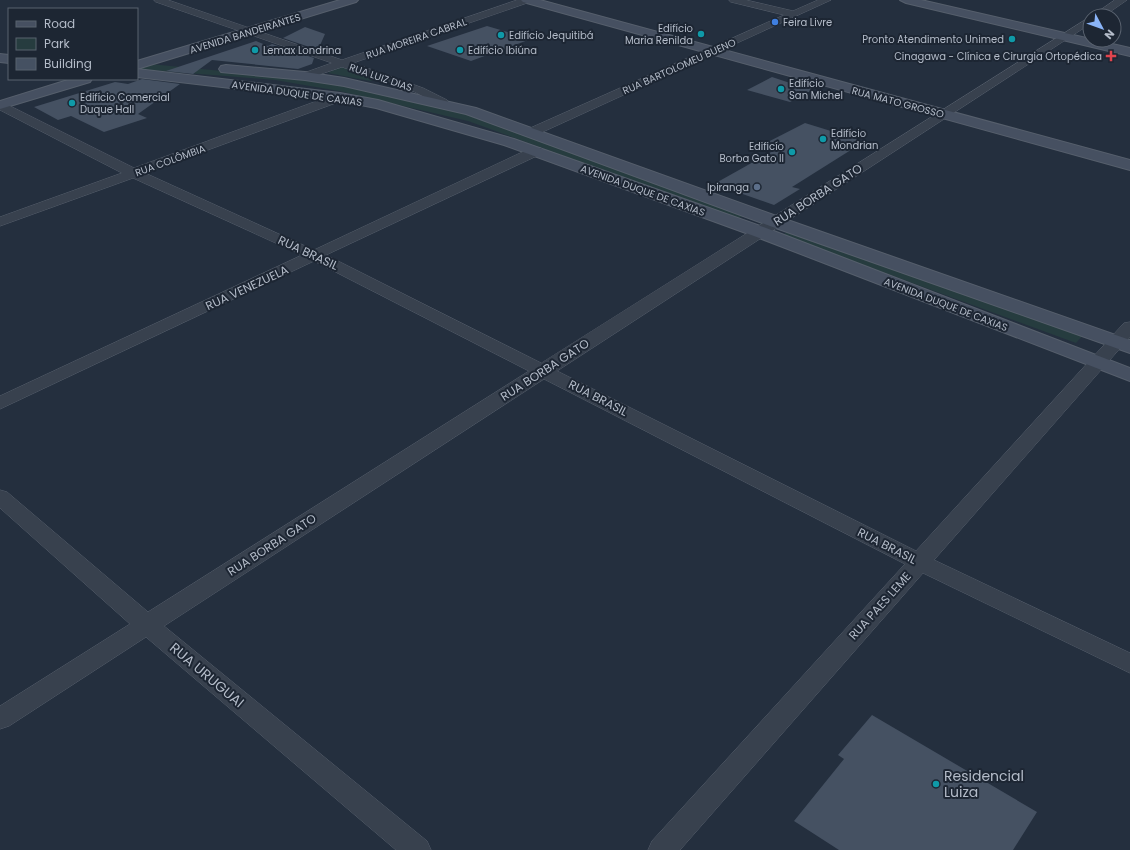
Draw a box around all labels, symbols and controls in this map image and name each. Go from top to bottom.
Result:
legend [8,8,138,80]
north arrow [1082,8,1122,48]
street label: AVENIDA BANDEIRANTES [188,9,303,58]
street label: RUA MOREIRA CABRAL [364,14,469,63]
text: Road [44,15,75,32]
place label: Feira Livre [783,15,832,30]
marker: Feira Livre [770,17,780,27]
place label: Edifício Maria Renilda [625,21,693,48]
text: N [1101,26,1118,43]
place label: Edifício Jequitibá [509,28,593,43]
marker: Edifício Maria Renilda [696,29,706,39]
marker: Edifício Jequitibá [496,30,506,40]
place label: Pronto Atendimento Unimed [862,32,1004,47]
marker: Pronto Atendimento Unimed [1007,34,1017,44]
text: Park [44,35,71,52]
street label: RUA BARTOLOMEU BUENO [620,35,738,98]
place label: Lemax Londrina [263,43,341,58]
place label: Edifício Ibiúna [468,43,537,58]
marker: Lemax Londrina [250,45,260,55]
marker: Edifício Ibiúna [455,45,465,55]
place label: Cinagawa - Clínica e Cirurgia Ortopédica [894,49,1102,64]
marker: Cinagawa - Clínica e Cirurgia Ortopédica [1105,50,1117,62]
text: Building [44,55,92,72]
street label: RUA LUIZ DIAS [347,60,415,95]
place label: Edifício San Michel [789,76,843,103]
street label: AVENIDA DUQUE DE CAXIAS [231,77,363,110]
street label: RUA MATO GROSSO [850,83,946,122]
marker: Edifício San Michel [776,84,786,94]
place label: Edifício Comercial Duque Hall [80,90,170,117]
marker: Edifício Comercial Duque Hall [67,98,77,108]
place label: Edifício Mondrian [831,126,879,153]
marker: Edifício Mondrian [818,134,828,144]
place label: Edificío Borba Gato II [719,139,784,166]
street label: RUA COLÔMBIA [133,141,208,180]
marker: Edificío Borba Gato II [787,147,797,157]
street label: RUA BORBA GATO [770,159,865,230]
street label: AVENIDA DUQUE DE CAXIAS [578,161,707,220]
place label: Ipiranga [707,180,749,195]
marker: Ipiranga [752,182,762,192]
street label: RUA BRASIL [275,231,341,274]
street label: RUA VENEZUELA [203,261,291,314]
street label: AVENIDA DUQUE DE CAXIAS [882,274,1010,335]
street label: RUA BORBA GATO [497,334,592,405]
street label: RUA BRASIL [566,375,631,420]
street label: RUA BORBA GATO [224,509,319,580]
street label: RUA BRASIL [855,523,920,568]
street label: RUA PAES LEME [845,568,915,643]
street label: RUA URUGUAI [165,638,249,712]
place label: Residencial Luiza [944,766,1024,802]
marker: Residencial Luiza [931,779,941,789]

